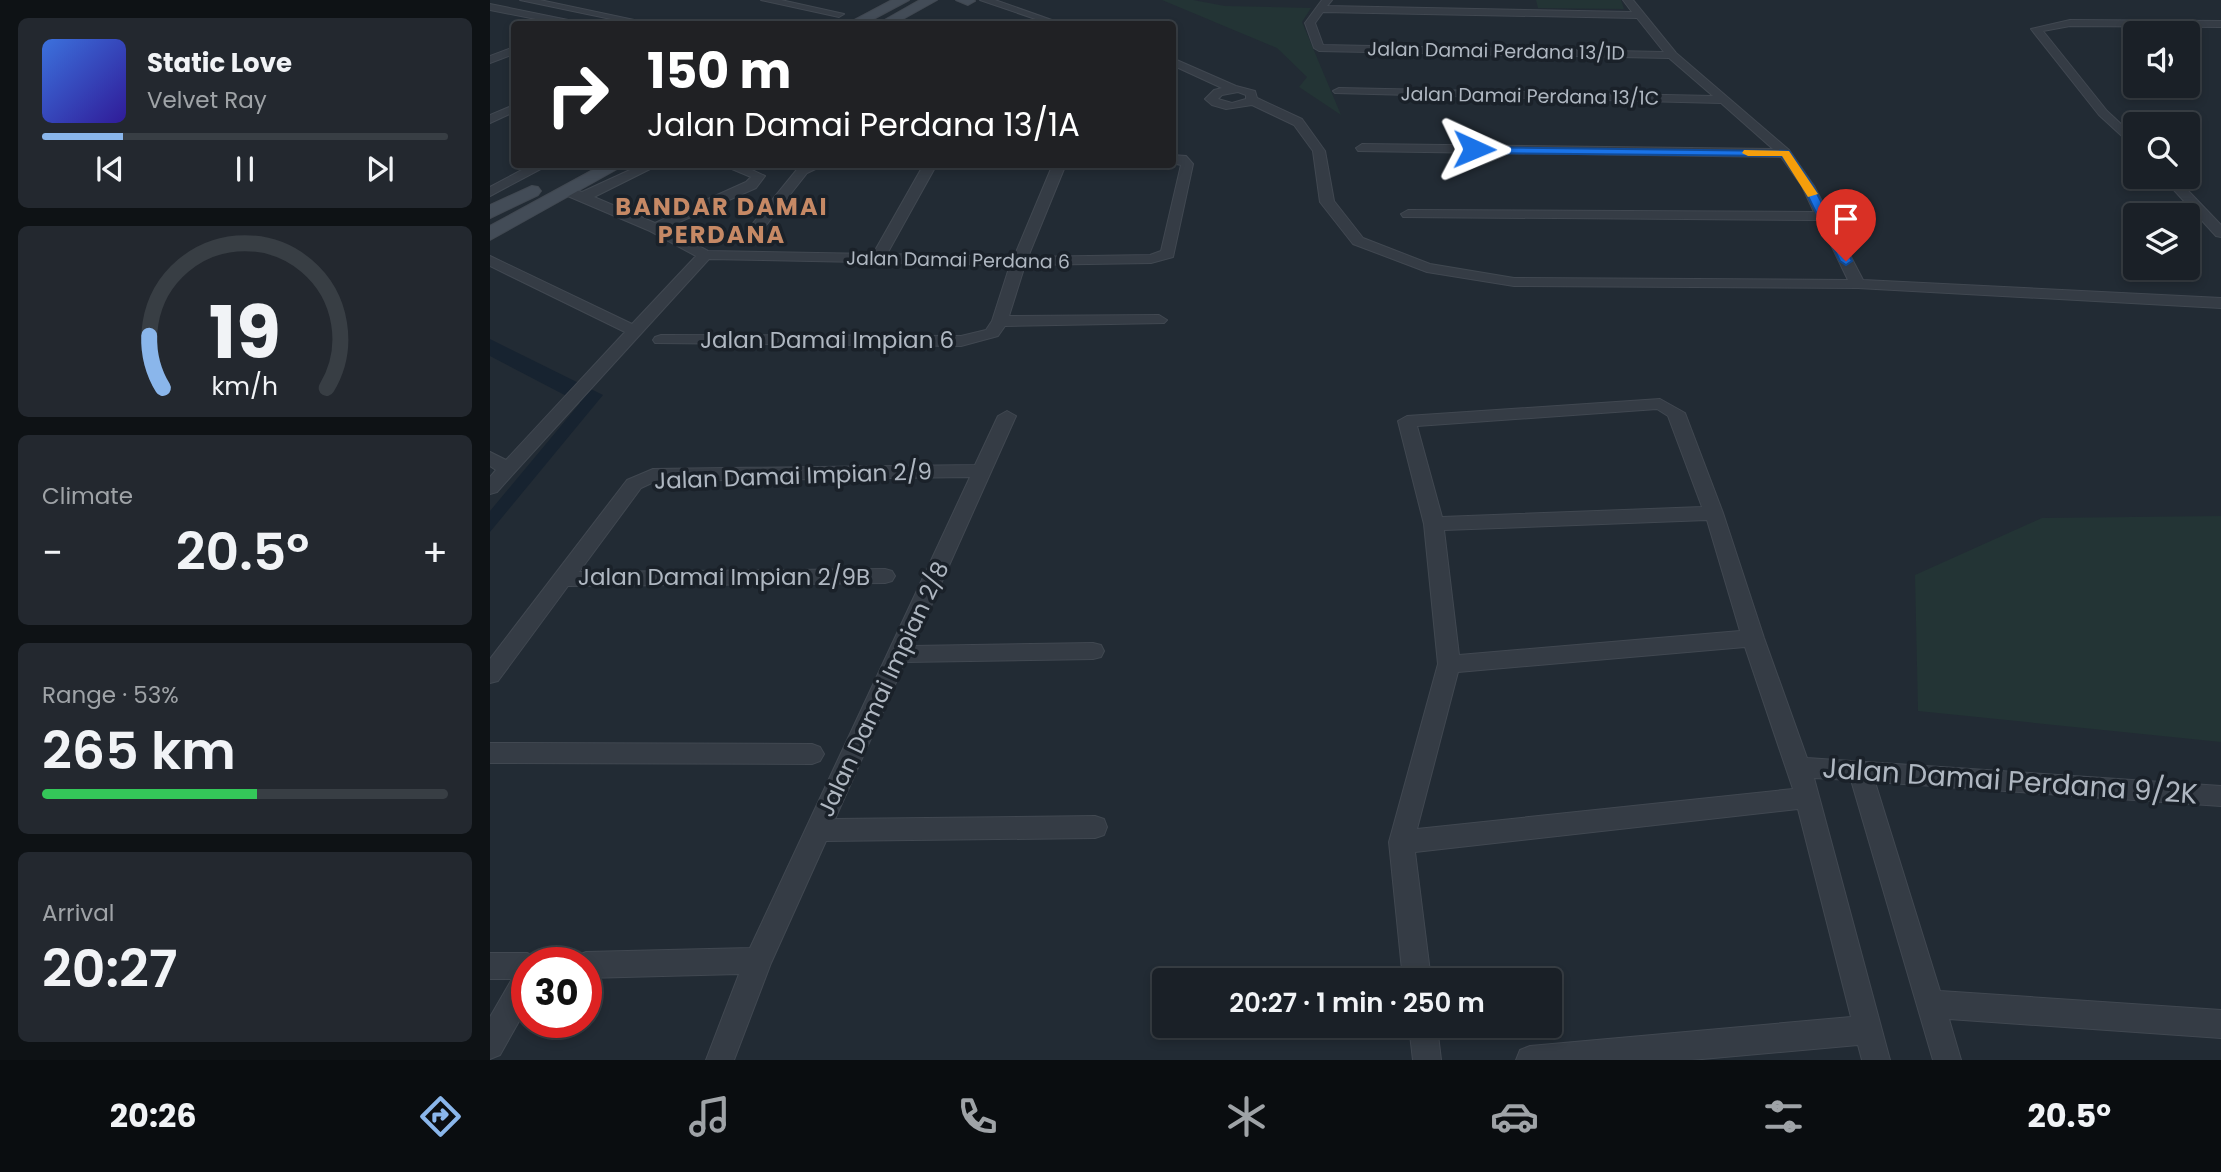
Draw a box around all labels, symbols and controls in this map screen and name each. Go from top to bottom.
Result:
map controls [2123,21,2200,280]
button: sound [2123,21,2200,98]
street label: Jalan Damai Perdana 13/1D [1367,35,1625,67]
text: 150 m [647,37,792,105]
text: Static Love [147,45,292,81]
icon: right [532,49,623,140]
street label: Jalan Damai Perdana 13/1C [1400,80,1660,112]
text: Velvet Ray [147,84,267,116]
text: Jalan Damai Perdana 13/1A [647,102,1080,147]
position arrow [1437,112,1511,186]
button: search [2123,112,2200,189]
icon: previous [91,150,129,188]
icon: pause [226,150,264,188]
icon: next [361,150,399,188]
pin [1816,189,1876,261]
district label: BANDAR DAMAI PERDANA [615,190,829,251]
icon: arrive [1827,200,1865,238]
button: layers [2123,203,2200,280]
street label: Jalan Damai Perdana 6 [846,245,1070,275]
text: 19 [209,282,281,383]
street label: Jalan Damai Impian 6 [700,324,954,356]
text: km/h [212,368,278,403]
street label: Jalan Damai Impian 2/9 [653,455,933,497]
text: Climate [42,480,133,512]
text: 20.5° [176,515,309,588]
text: − [42,526,63,579]
text: + [422,526,448,579]
street label: Jalan Damai Impian 2/8 [810,556,956,822]
street label: Jalan Damai Impian 2/9B [578,561,870,593]
text: Range · 53% [42,679,179,711]
text: 265 km [42,714,236,787]
street label: Jalan Damai Perdana 9/2K [1821,748,2199,814]
text: Arrival [42,897,114,929]
text: 20:27 [42,932,177,1005]
speed limit sign: 30 [511,947,602,1038]
text: 20:27 · 1 min · 250 m [1229,985,1485,1021]
icon: directions [416,1092,465,1141]
icon: music [685,1092,734,1141]
icon: phone [953,1092,1002,1141]
icon: climate [1222,1092,1271,1141]
icon: car [1490,1092,1539,1141]
icon: filters [1759,1092,1808,1141]
text: 20:26 [110,1093,197,1138]
text: 20.5° [2027,1093,2111,1138]

